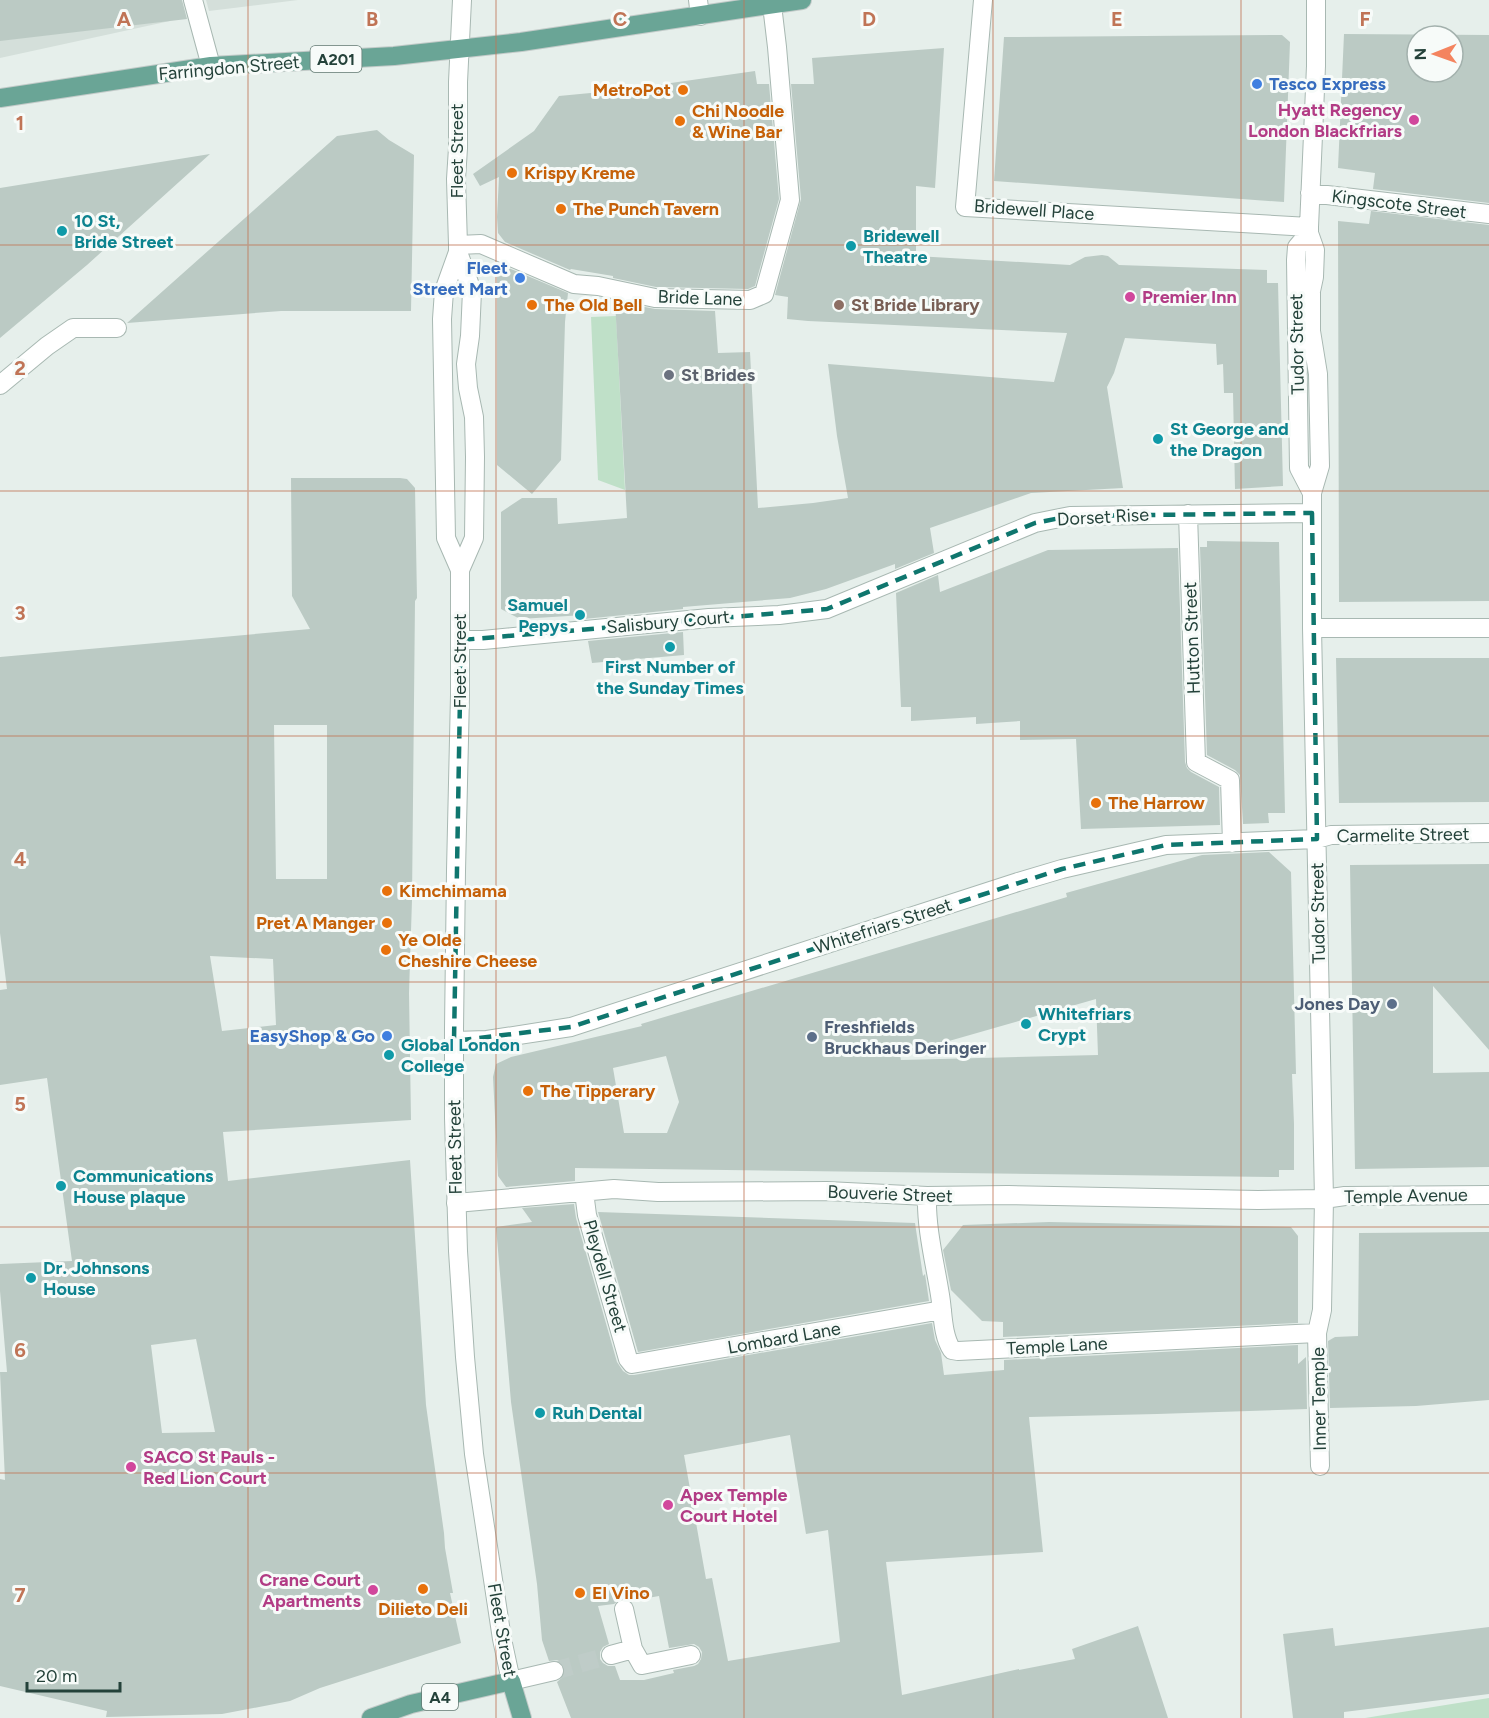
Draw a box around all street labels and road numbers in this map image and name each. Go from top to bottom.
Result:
road number: A201 [310,46,362,72]
street label: Farringdon Street [157,51,301,85]
street label: Fleet Street [446,103,468,199]
street label: Kingscote Street [1330,185,1468,223]
street label: Bridewell Place [973,195,1095,225]
street label: Bride Lane [657,286,743,310]
street label: Tudor Street [1285,293,1309,395]
street label: Dorset Rise [1056,504,1150,530]
street label: Hutton Street [1179,581,1205,695]
street label: Salisbury Court [605,606,731,638]
street label: Fleet Street [449,613,471,709]
street label: Carmelite Street [1336,823,1470,847]
street label: Tudor Street [1306,862,1330,964]
street label: Whitefriars Street [811,893,955,959]
street label: Fleet Street [443,1099,467,1195]
street label: Bouverie Street [827,1181,953,1207]
street label: Temple Avenue [1344,1184,1468,1208]
street label: Pleydell Street [578,1217,632,1335]
street label: Lombard Lane [726,1317,842,1359]
street label: Temple Lane [1006,1332,1108,1360]
street label: Inner Temple [1307,1347,1331,1451]
street label: Fleet Street [483,1581,521,1679]
road number: A4 [422,1684,458,1710]

